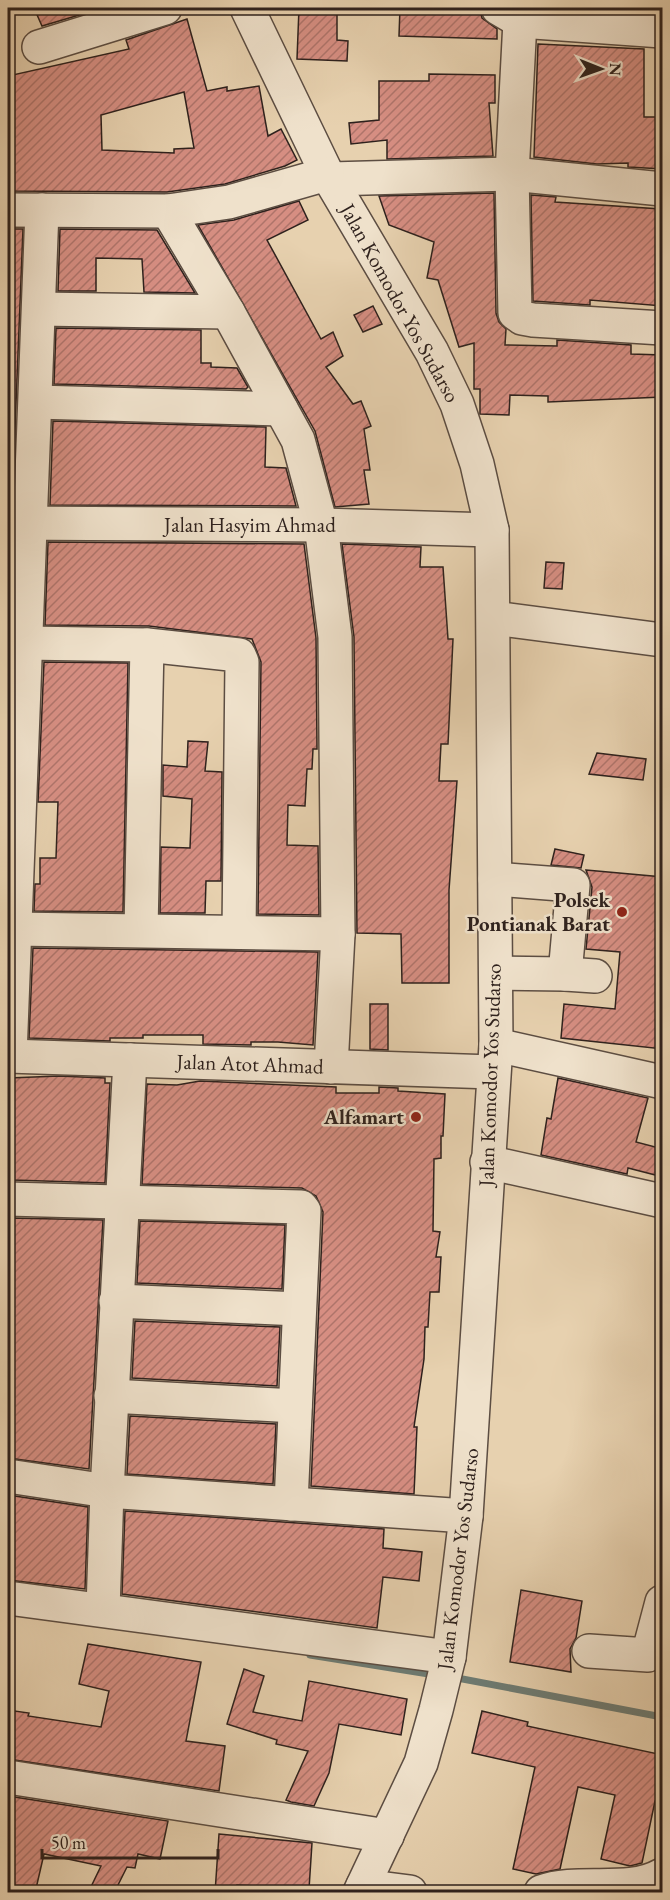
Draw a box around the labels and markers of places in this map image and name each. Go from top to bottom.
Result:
place label: Polsek Pontianak Barat [467,886,611,937]
marker: Polsek Pontianak Barat [615,905,629,919]
place label: Alfamart [323,1103,404,1130]
marker: Alfamart [409,1110,423,1124]

